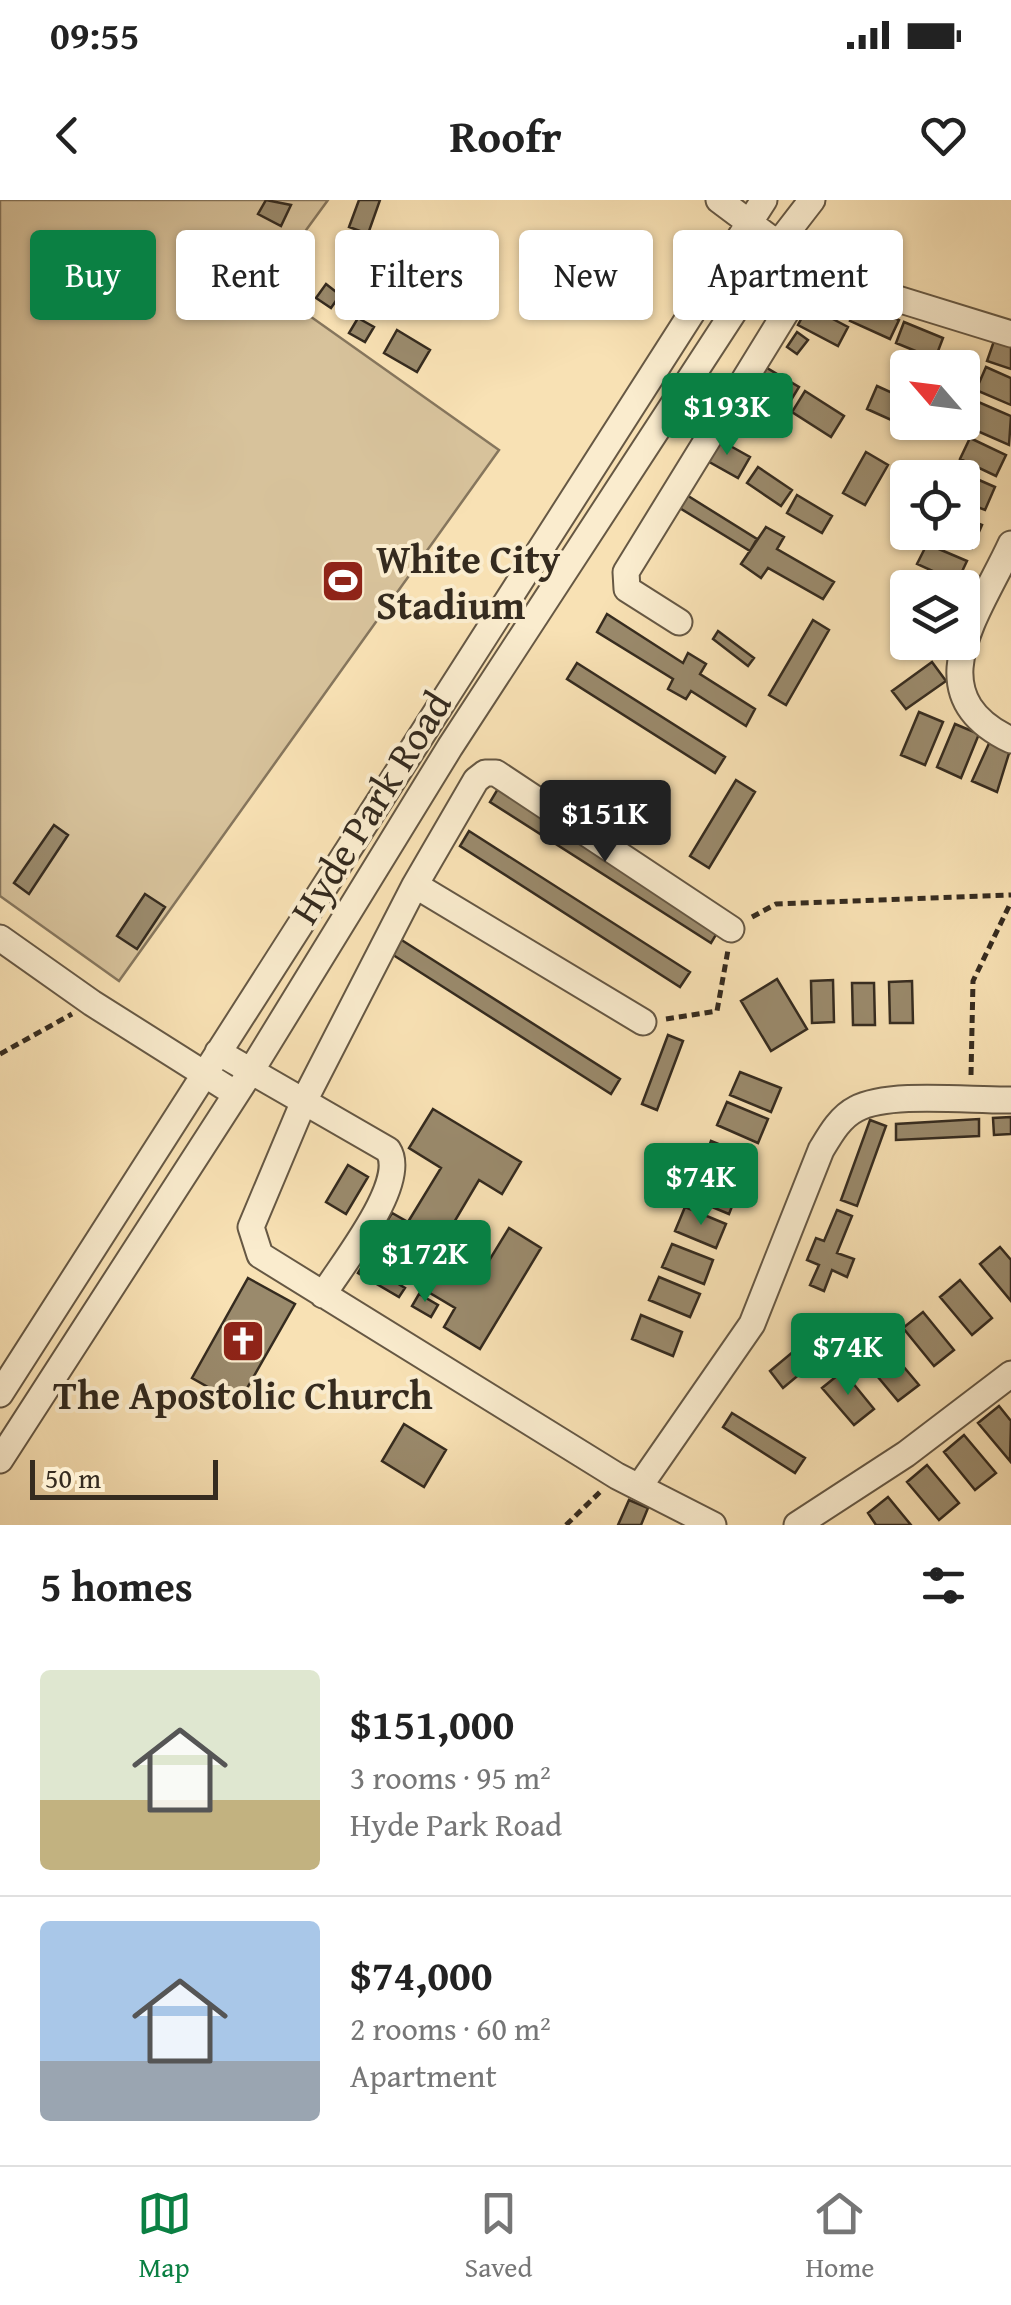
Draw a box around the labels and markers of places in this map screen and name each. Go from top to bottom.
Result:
pin: $193K [657,373,797,458]
place label: White City Stadium [376,529,561,634]
sports icon: White City Stadium [320,558,366,604]
pin: $151K [535,780,675,865]
pin: $74K [642,1143,760,1228]
pin: $172K [355,1220,495,1305]
pin: $74K [789,1313,907,1398]
church icon: The Apostolic Church [220,1318,266,1364]
place label: The Apostolic Church [53,1365,433,1424]

